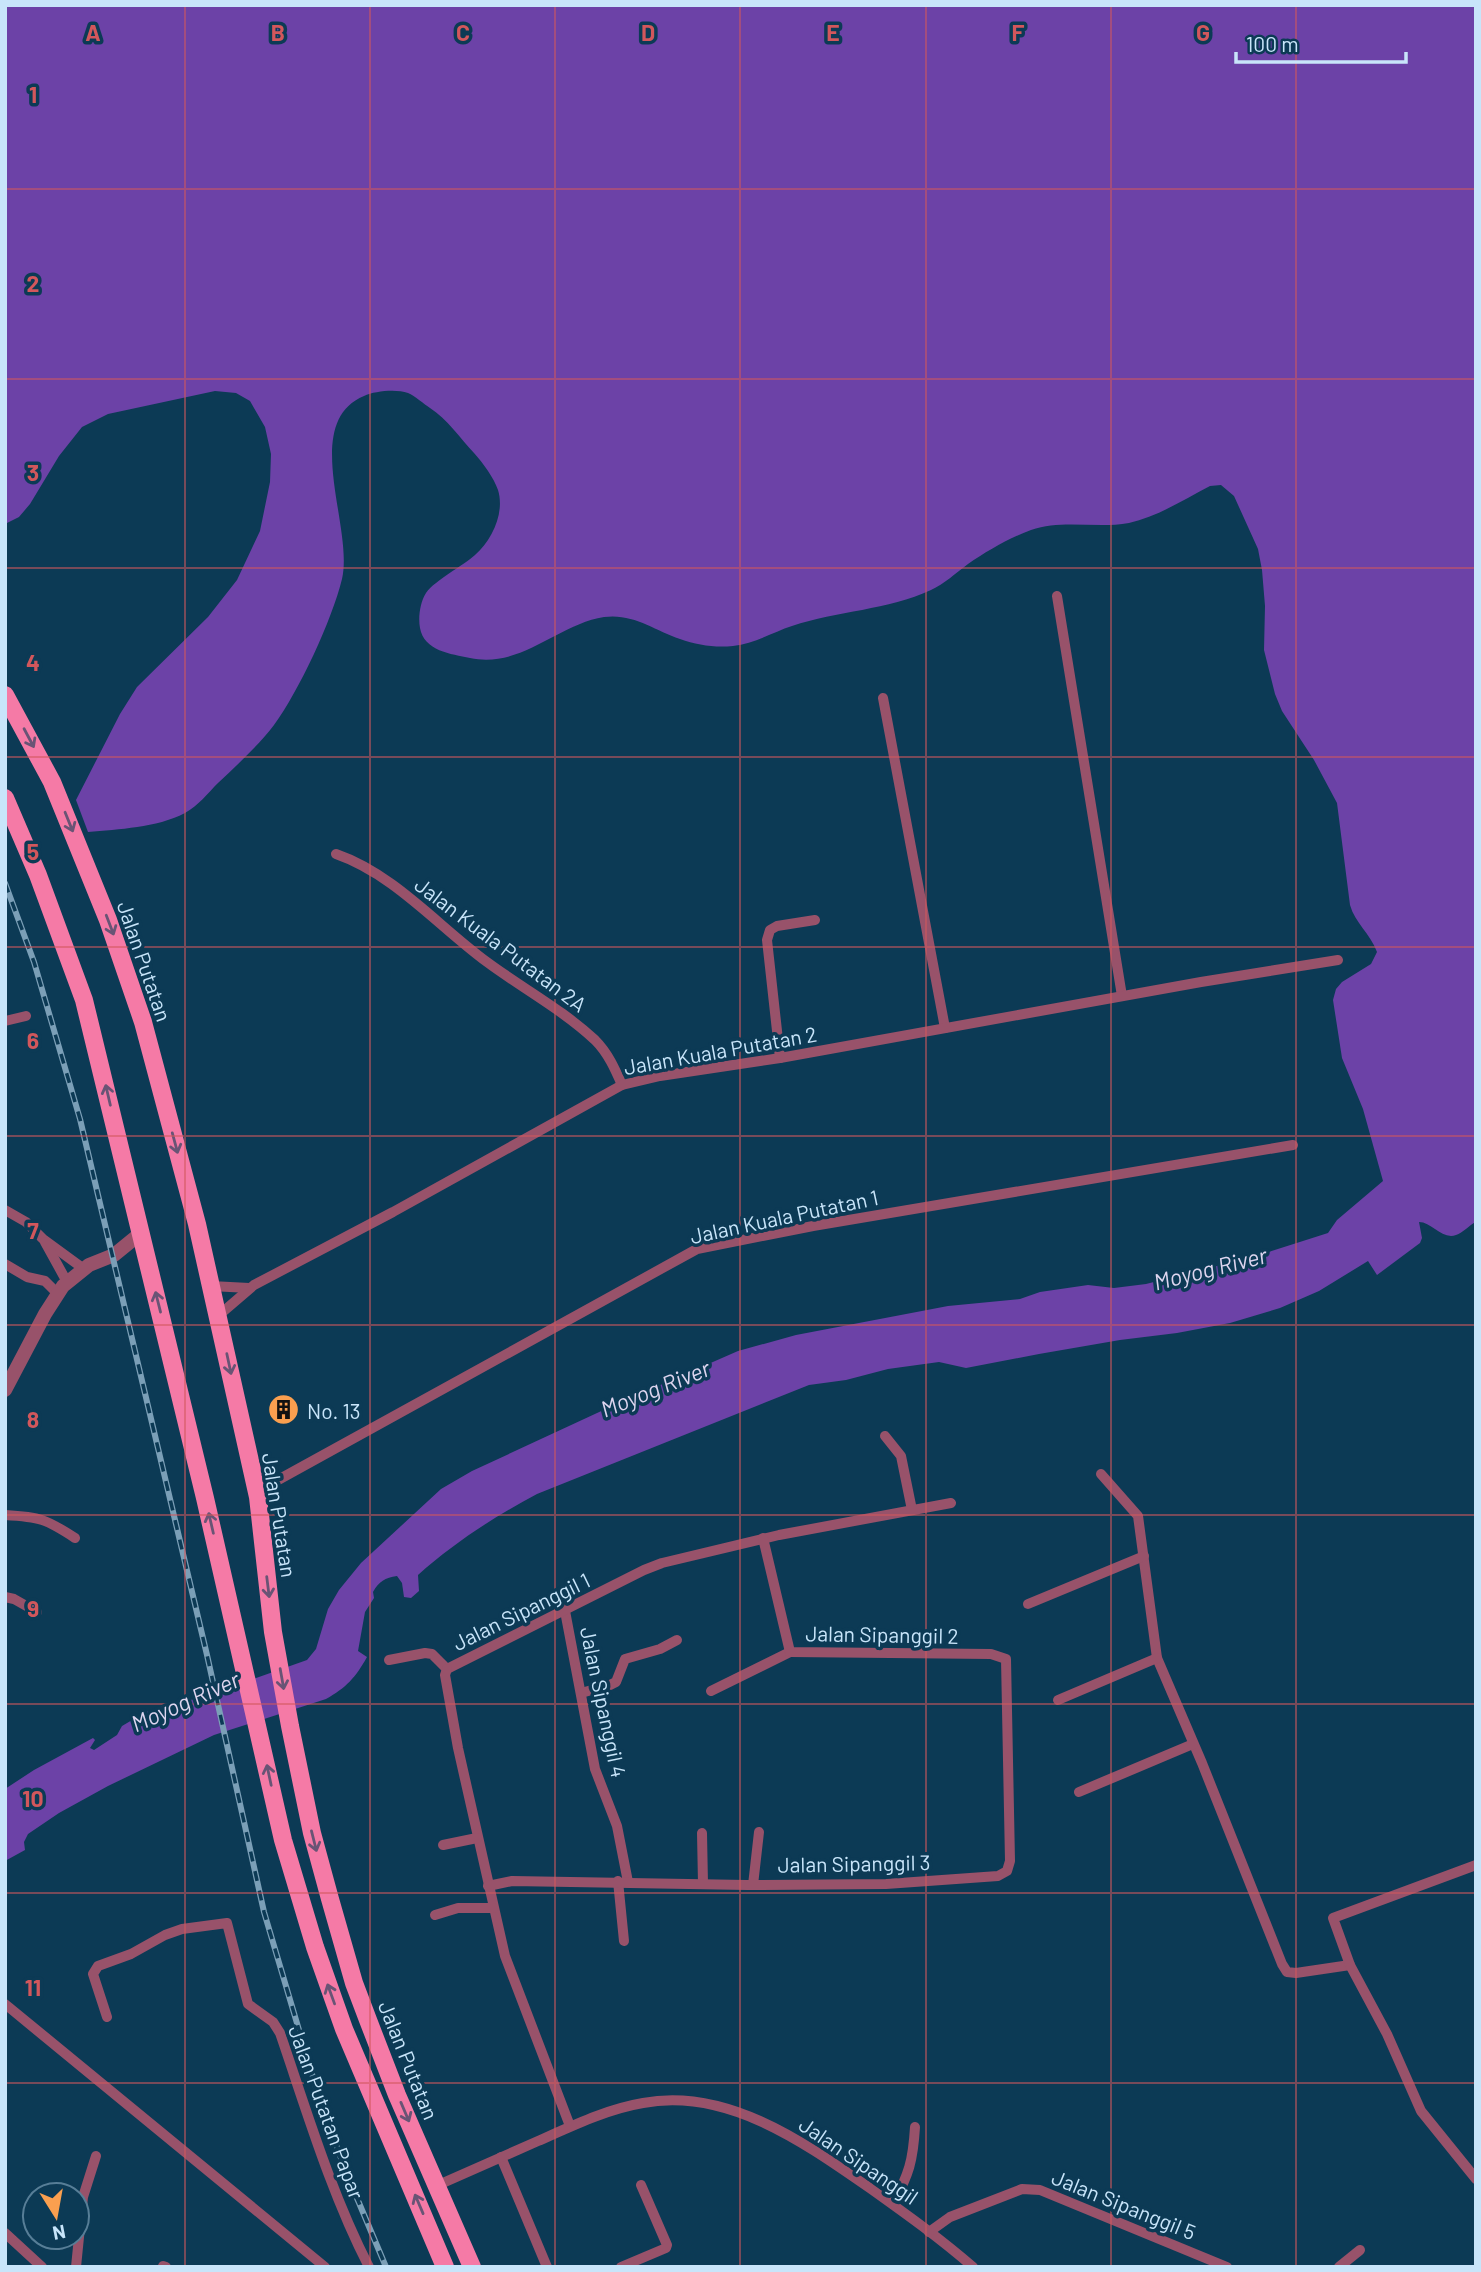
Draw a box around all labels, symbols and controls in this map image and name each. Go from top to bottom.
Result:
text: A [85,18,101,46]
text: B [271,18,285,46]
text: C [456,18,470,46]
text: D [641,18,655,46]
text: E [826,18,840,46]
text: F [1012,18,1025,46]
text: G [1196,18,1210,46]
scale bar [1236,21,1406,65]
text: 100 m [1246,31,1299,56]
text: 1 [29,80,37,108]
text: 2 [27,269,39,297]
text: 3 [27,458,39,486]
text: 4 [26,648,40,676]
one-way arrow [22,728,36,748]
one-way arrow [63,810,76,832]
text: 5 [27,837,39,865]
street label: Jalan Kuala Putatan 2A [410,871,592,1017]
street label: Jalan Putatan [113,898,177,1024]
one-way arrow [105,913,117,935]
street label: Jalan Kuala Putatan 2 [621,1021,819,1079]
text: 6 [27,1026,39,1054]
one-way arrow [101,1084,114,1107]
one-way arrow [169,1131,182,1153]
street label: Jalan Kuala Putatan 1 [688,1184,880,1248]
text: 7 [27,1216,39,1244]
water label: Moyog River [1150,1240,1270,1296]
one-way arrow [151,1292,164,1314]
one-way arrow [222,1352,236,1375]
water label: Moyog River [596,1353,715,1423]
building icon: No. 13 [267,1393,301,1427]
place label: No. 13 [307,1398,361,1423]
text: 8 [27,1405,39,1433]
street label: Jalan Putatan [258,1451,302,1579]
one-way arrow [204,1513,217,1535]
street label: Jalan Sipanggil 1 [448,1567,594,1655]
one-way arrow [262,1576,275,1598]
text: 9 [27,1594,39,1622]
street label: Jalan Sipanggil 2 [805,1620,959,1648]
street label: Jalan Sipanggil 4 [576,1624,632,1780]
water label: Moyog River [126,1664,244,1737]
one-way arrow [276,1667,289,1690]
one-way arrow [262,1764,276,1787]
text: 10 [22,1784,44,1812]
one-way arrow [308,1829,321,1852]
street label: Jalan Sipanggil 3 [777,1849,931,1877]
text: 11 [25,1973,41,2001]
one-way arrow [324,1983,337,2005]
street label: Jalan Putatan [374,1997,444,2123]
street label: Jalan Putatan Papar [284,2022,370,2203]
one-way arrow [399,2101,412,2123]
street label: Jalan Sipanggil [795,2111,923,2209]
street label: Jalan Sipanggil 5 [1048,2164,1200,2244]
north arrow [21,2181,91,2251]
one-way arrow [412,2194,425,2215]
text: N [51,2221,68,2246]

